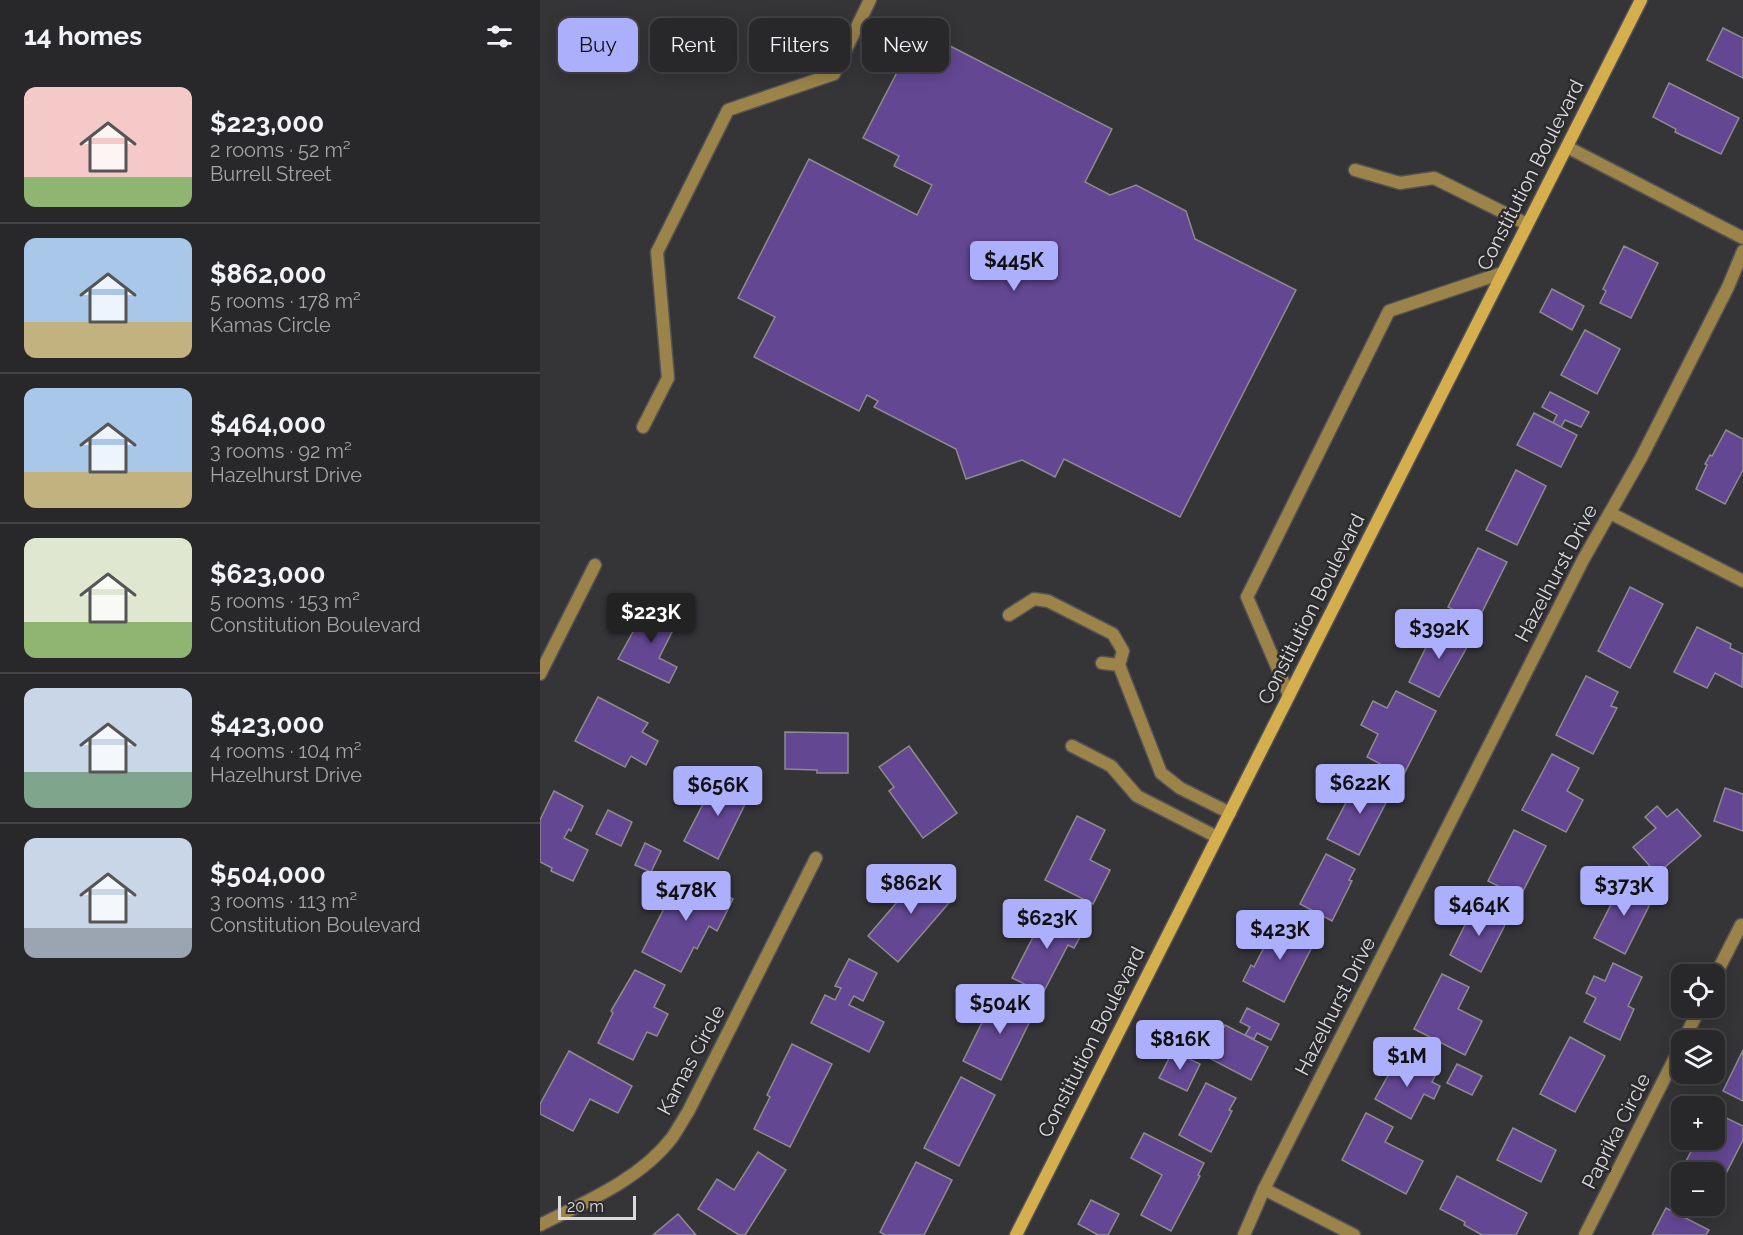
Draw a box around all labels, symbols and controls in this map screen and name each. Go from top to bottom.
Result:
chip: Buy [558,18,638,72]
chip: Rent [650,18,737,72]
chip: Filters [749,18,850,72]
chip: New [862,18,949,72]
icon: filters [483,20,516,53]
text: 14 homes [24,21,142,51]
street label: Constitution Boulevard [1471,76,1589,274]
text: $223,000 [210,108,324,138]
icon: home [72,111,144,183]
text: 2 rooms · 52 m² [210,138,351,162]
text: Burrell Street [210,162,331,186]
pin: $445K [972,241,1056,292]
text: $445K [984,248,1044,272]
text: $862,000 [210,259,327,289]
icon: home [72,262,144,334]
text: 5 rooms · 178 m² [210,289,361,313]
text: Kamas Circle [210,313,331,337]
text: $464,000 [210,409,326,439]
icon: home [72,412,144,484]
text: 3 rooms · 92 m² [210,439,352,463]
text: Hazelhurst Drive [210,463,362,487]
street label: Hazelhurst Drive [1510,500,1602,646]
street label: Constitution Boulevard [1252,510,1370,708]
text: $623,000 [210,559,325,589]
icon: home [72,562,144,634]
text: 5 rooms · 153 m² [210,589,360,613]
pin: $223K [609,593,693,644]
text: $223K [621,600,681,624]
pin: $392K [1397,609,1481,660]
text: Constitution Boulevard [210,613,421,637]
text: $392K [1409,616,1469,640]
text: $423,000 [210,709,324,739]
icon: home [72,712,144,784]
text: 4 rooms · 104 m² [210,739,362,763]
text: Hazelhurst Drive [210,763,362,787]
pin: $622K [1318,764,1402,815]
pin: $656K [676,766,760,817]
text: $622K [1330,771,1390,795]
text: $656K [687,773,749,797]
text: $504,000 [210,859,326,889]
icon: home [72,862,144,934]
pin: $862K [869,864,953,915]
pin: $373K [1582,866,1666,917]
pin: $478K [644,871,728,922]
text: $862K [880,871,942,895]
text: $373K [1594,873,1654,897]
text: $478K [656,878,716,902]
pin: $464K [1437,886,1521,937]
text: 3 rooms · 113 m² [210,889,357,913]
text: $464K [1448,893,1510,917]
pin: $623K [1005,899,1089,950]
text: $623K [1017,906,1077,930]
pin: $423K [1238,910,1322,961]
text: Constitution Boulevard [210,913,421,937]
text: $423K [1250,917,1310,941]
street label: Hazelhurst Drive [1290,933,1380,1079]
street label: Constitution Boulevard [1032,943,1150,1141]
map controls [1671,964,1725,1216]
button: locate [1671,964,1725,1018]
pin: $504K [958,984,1042,1035]
text: $504K [970,991,1030,1015]
street label: Kamas Circle [652,1001,730,1119]
pin: $816K [1138,1020,1222,1071]
text: $816K [1150,1027,1210,1051]
button: layers [1671,1030,1725,1084]
pin: $1M [1378,1037,1436,1088]
text: $1M [1387,1044,1427,1068]
street label: Paprika Circle [1577,1069,1656,1193]
button: + [1671,1096,1725,1150]
button: − [1671,1162,1725,1216]
scale bar [558,1193,636,1220]
text: 20 m [567,1197,604,1216]

